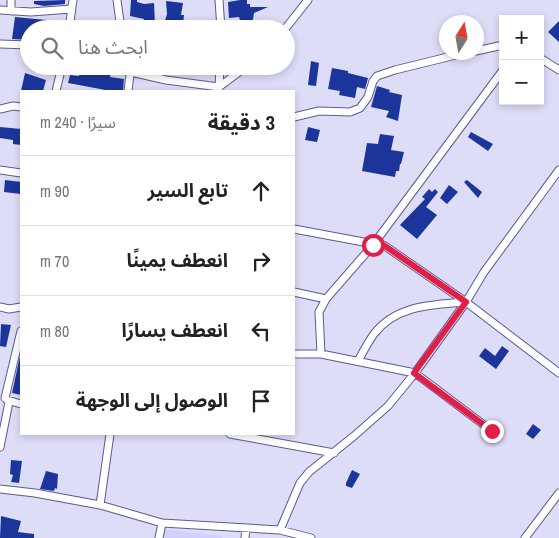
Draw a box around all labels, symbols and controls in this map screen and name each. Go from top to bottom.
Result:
north arrow [439,15,484,60]
map controls [499,15,544,105]
button: + [499,15,544,60]
search box [20,20,295,75]
icon: search [38,34,66,62]
text: ابحث هنا [78,34,148,60]
button: − [499,60,544,105]
text: 3 دقيقة [208,108,275,137]
text: سيرًا · 240 m [40,111,116,133]
text: تابع السير [147,177,228,203]
icon: ahead [247,177,275,205]
text: 90 m [40,180,69,202]
route start [362,234,385,257]
text: انعطف يمينًا [127,247,228,273]
icon: right [247,247,275,275]
text: 70 m [40,250,69,272]
text: انعطف يسارًا [122,317,228,343]
icon: left [247,317,275,345]
text: 80 m [40,320,69,342]
text: الوصول إلى الوجهة [76,387,228,413]
icon: arrive [247,387,275,415]
route end [481,420,504,443]

